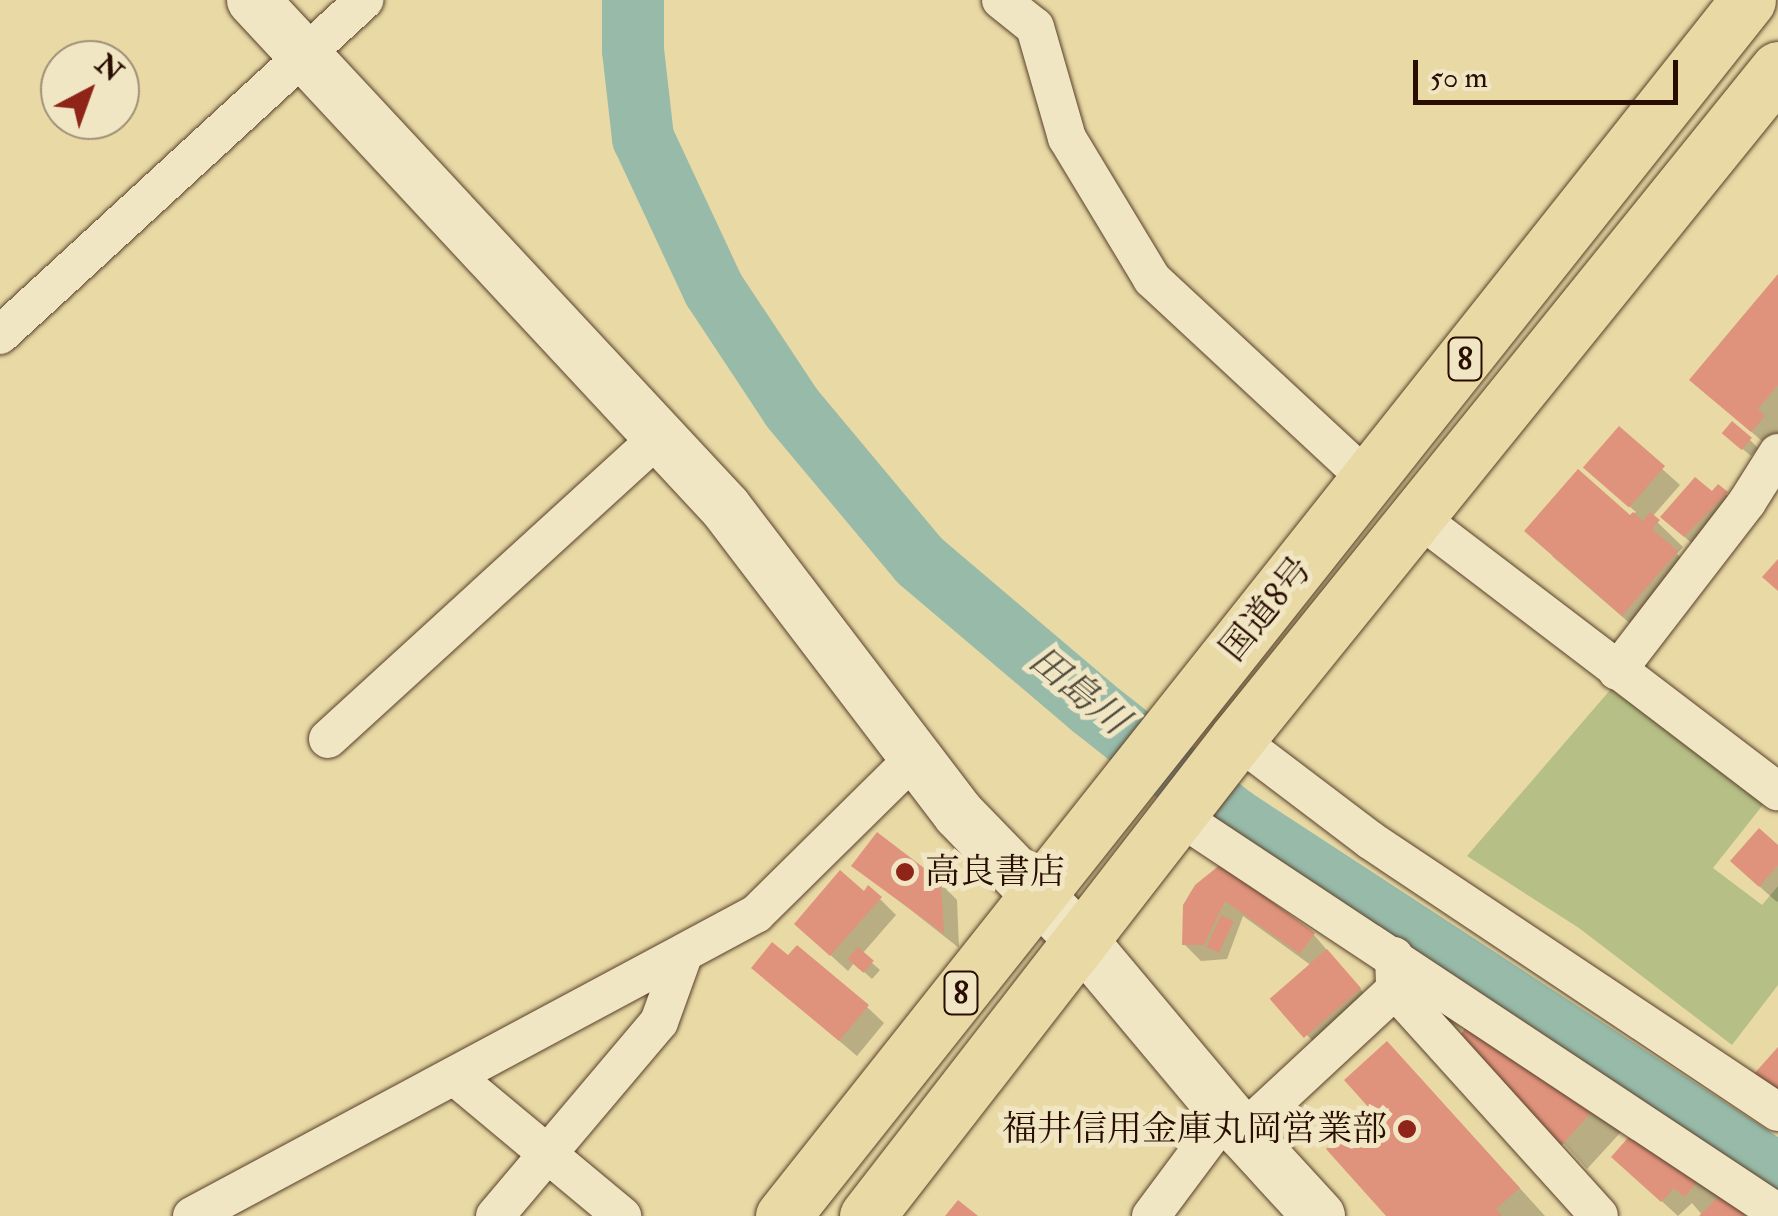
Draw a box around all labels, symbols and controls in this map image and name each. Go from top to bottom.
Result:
north arrow [40,40,140,140]
scale bar [1418,40,1683,102]
text: N [88,47,130,90]
text: 50 m [1430,59,1488,96]
road number: 8 [1445,332,1485,386]
street label: 国道8号 [1211,549,1321,669]
water label: 田島川 [1019,637,1137,745]
place label: 高良書店 [925,851,1065,893]
marker: 高良書店 [894,861,916,883]
road number: 8 [941,966,981,1020]
place label: 福井信用金庫丸岡営業部 [1002,1108,1387,1150]
marker: 福井信用金庫丸岡営業部 [1396,1118,1418,1140]

